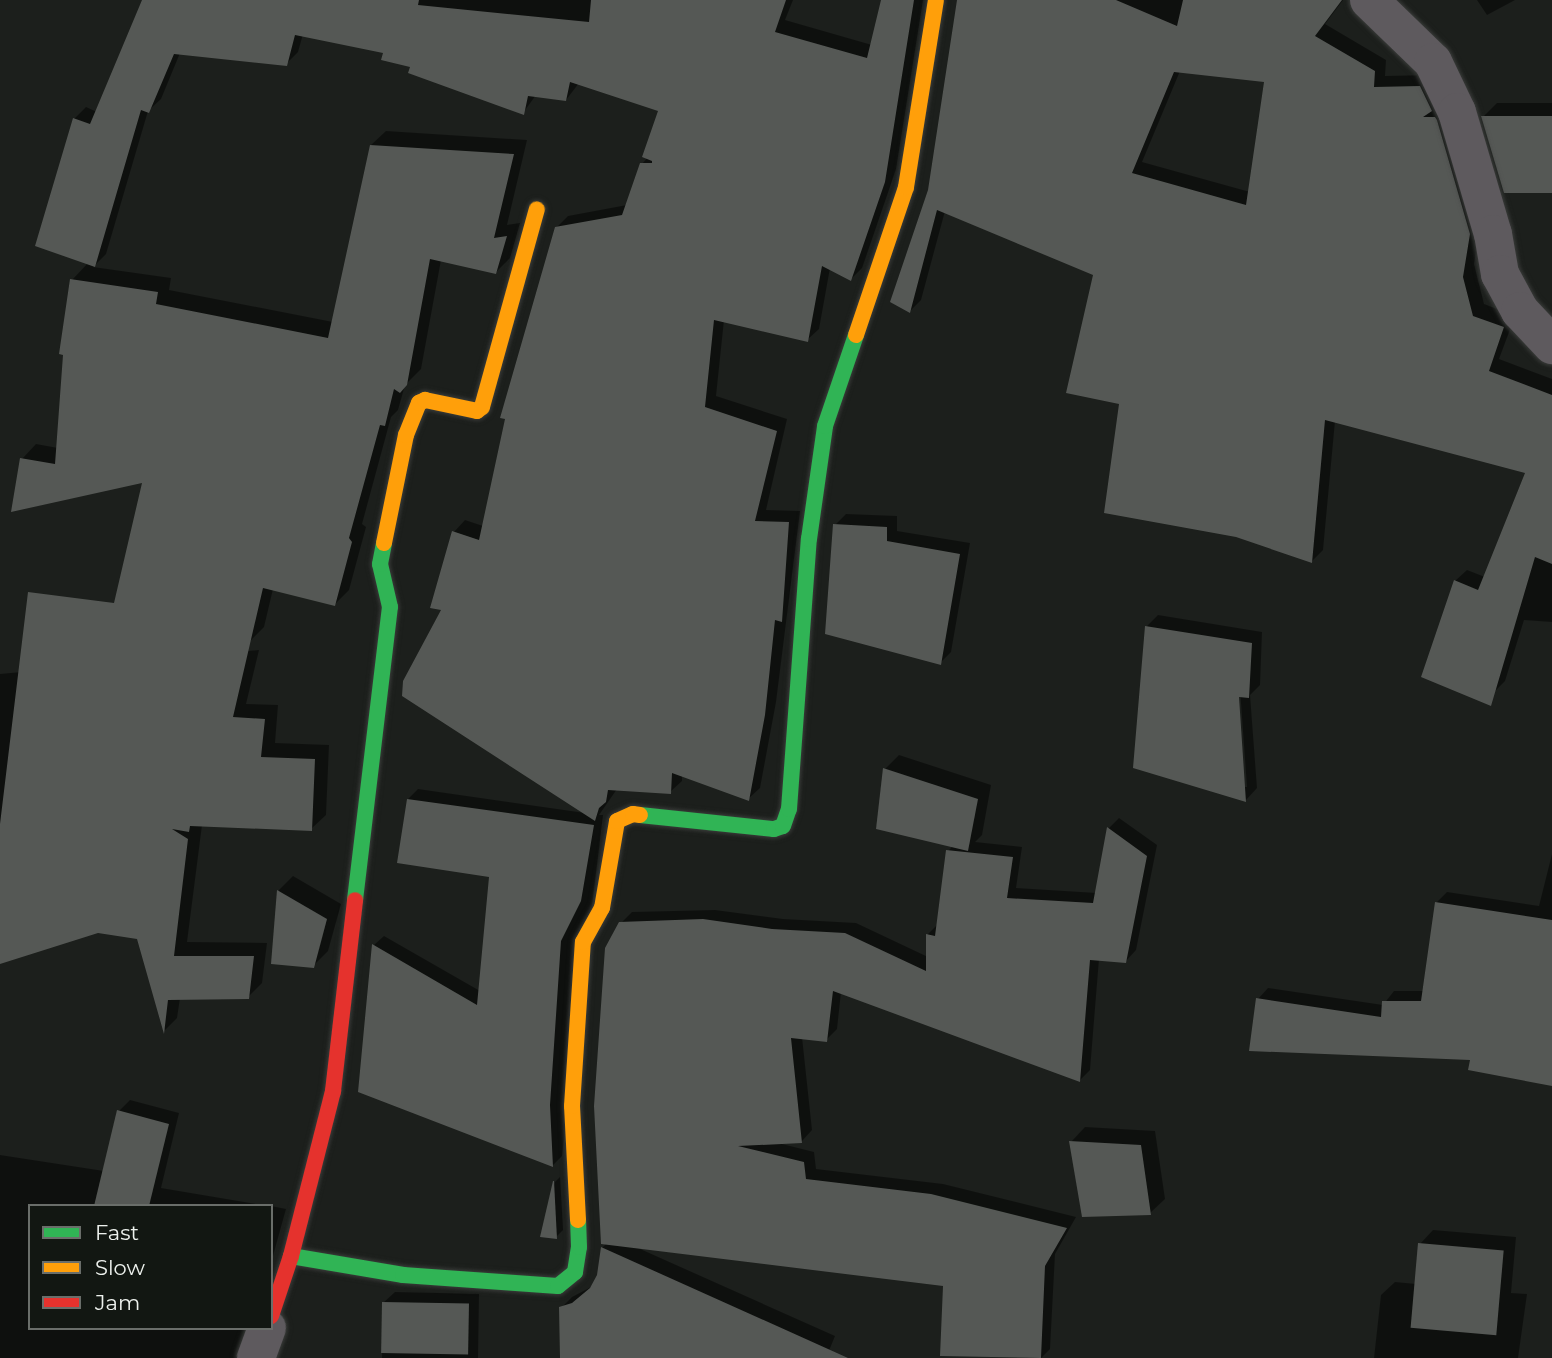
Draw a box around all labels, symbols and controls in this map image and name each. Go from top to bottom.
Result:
legend [28,1204,273,1330]
text: Fast [95,1220,139,1245]
text: Slow [95,1255,145,1280]
text: Jam [95,1290,140,1315]

